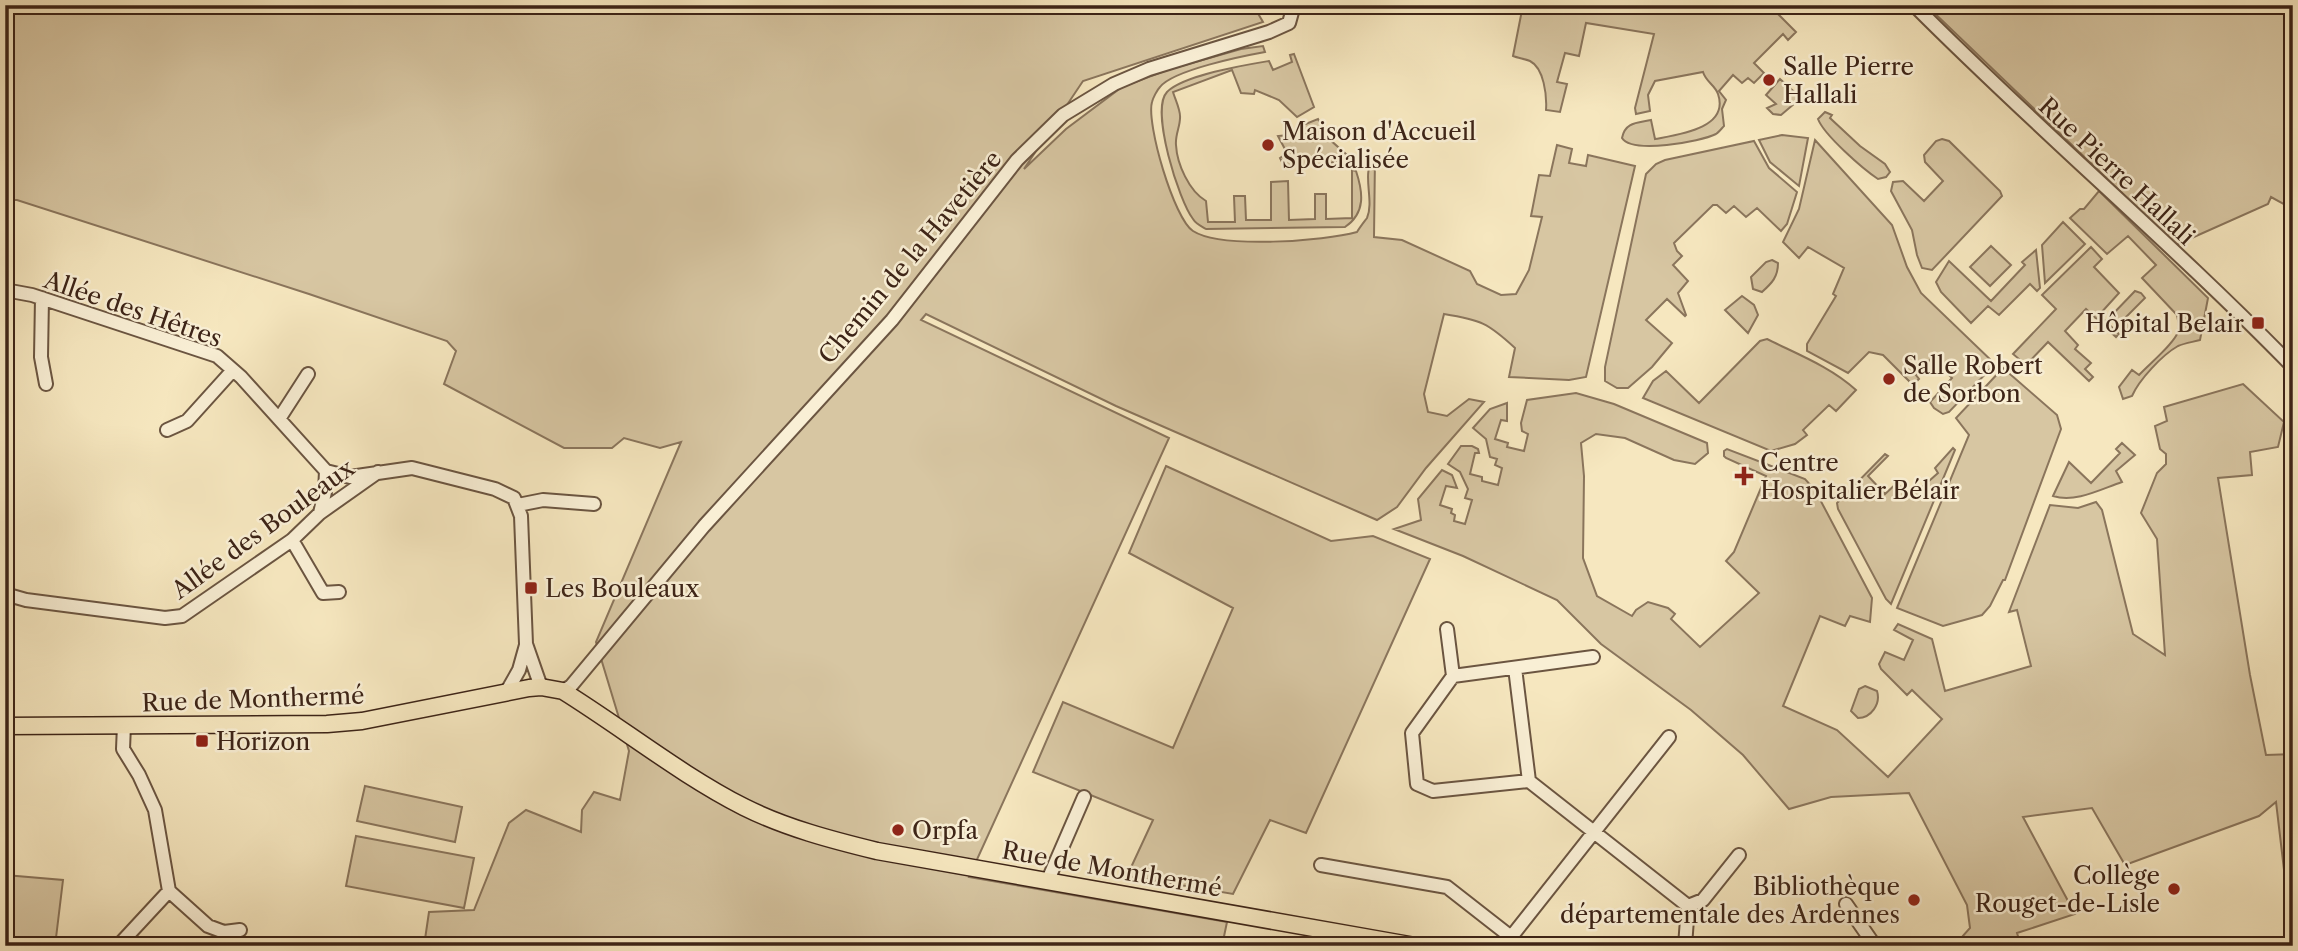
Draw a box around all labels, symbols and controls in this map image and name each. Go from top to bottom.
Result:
place label: Salle Pierre Hallali [1783,52,1914,109]
marker: Salle Pierre Hallali [1761,72,1777,88]
street label: Rue Pierre Hallali [2033,91,2201,251]
place label: Maison d'Accueil Spécialisée [1282,117,1476,174]
marker: Maison d'Accueil Spécialisée [1260,137,1276,153]
street label: Chemin de la Havetière [812,145,1008,369]
street label: Allée des Hêtres [39,265,226,353]
place label: Hôpital Belair [2085,309,2244,338]
marker: Hôpital Belair [2250,315,2266,331]
place label: Salle Robert de Sorbon [1903,351,2043,408]
marker: Salle Robert de Sorbon [1881,371,1897,387]
place label: Centre Hospitalier Bélair [1760,448,1960,505]
street label: Allée des Bouleaux [165,453,360,606]
marker: Centre Hospitalier Bélair [1734,466,1754,486]
place label: Les Bouleaux [545,574,699,603]
marker: Les Bouleaux [523,580,539,596]
street label: Rue de Monthermé [141,681,365,717]
place label: Horizon [216,727,310,756]
marker: Horizon [194,733,210,749]
place label: Orpfa [912,816,978,845]
marker: Orpfa [890,822,906,838]
street label: Rue de Monthermé [1000,835,1224,903]
place label: Collège Rouget-de-Lisle [1975,861,2160,918]
place label: Bibliothèque départementale des Ardennes [1560,872,1900,929]
marker: Collège Rouget-de-Lisle [2166,881,2182,897]
marker: Bibliothèque départementale des Ardennes [1906,892,1922,908]

